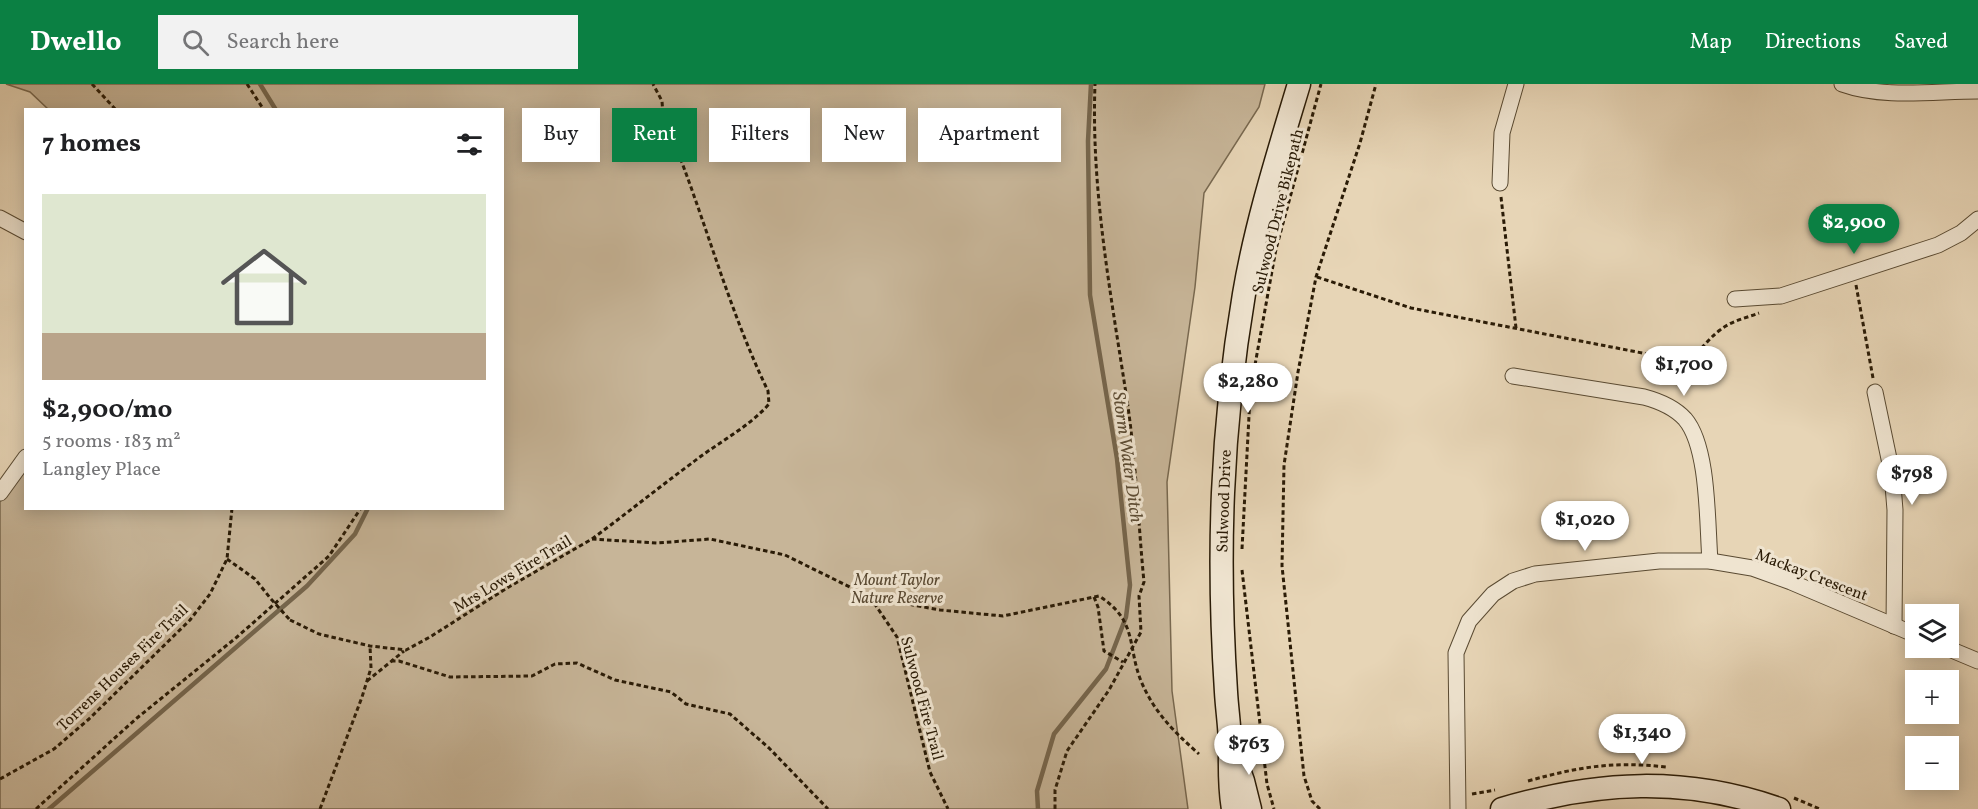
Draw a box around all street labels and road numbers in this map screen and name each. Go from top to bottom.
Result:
street label: Sulwood Drive Bikepath [1248,127,1310,296]
street label: Sulwood Drive [1212,449,1238,553]
street label: Mrs Lows Fire Trail [450,530,577,619]
street label: Mackay Crescent [1752,544,1871,608]
street label: Torrens Houses Fire Trail [53,600,194,737]
street label: Sulwood Fire Trail [894,634,948,763]

